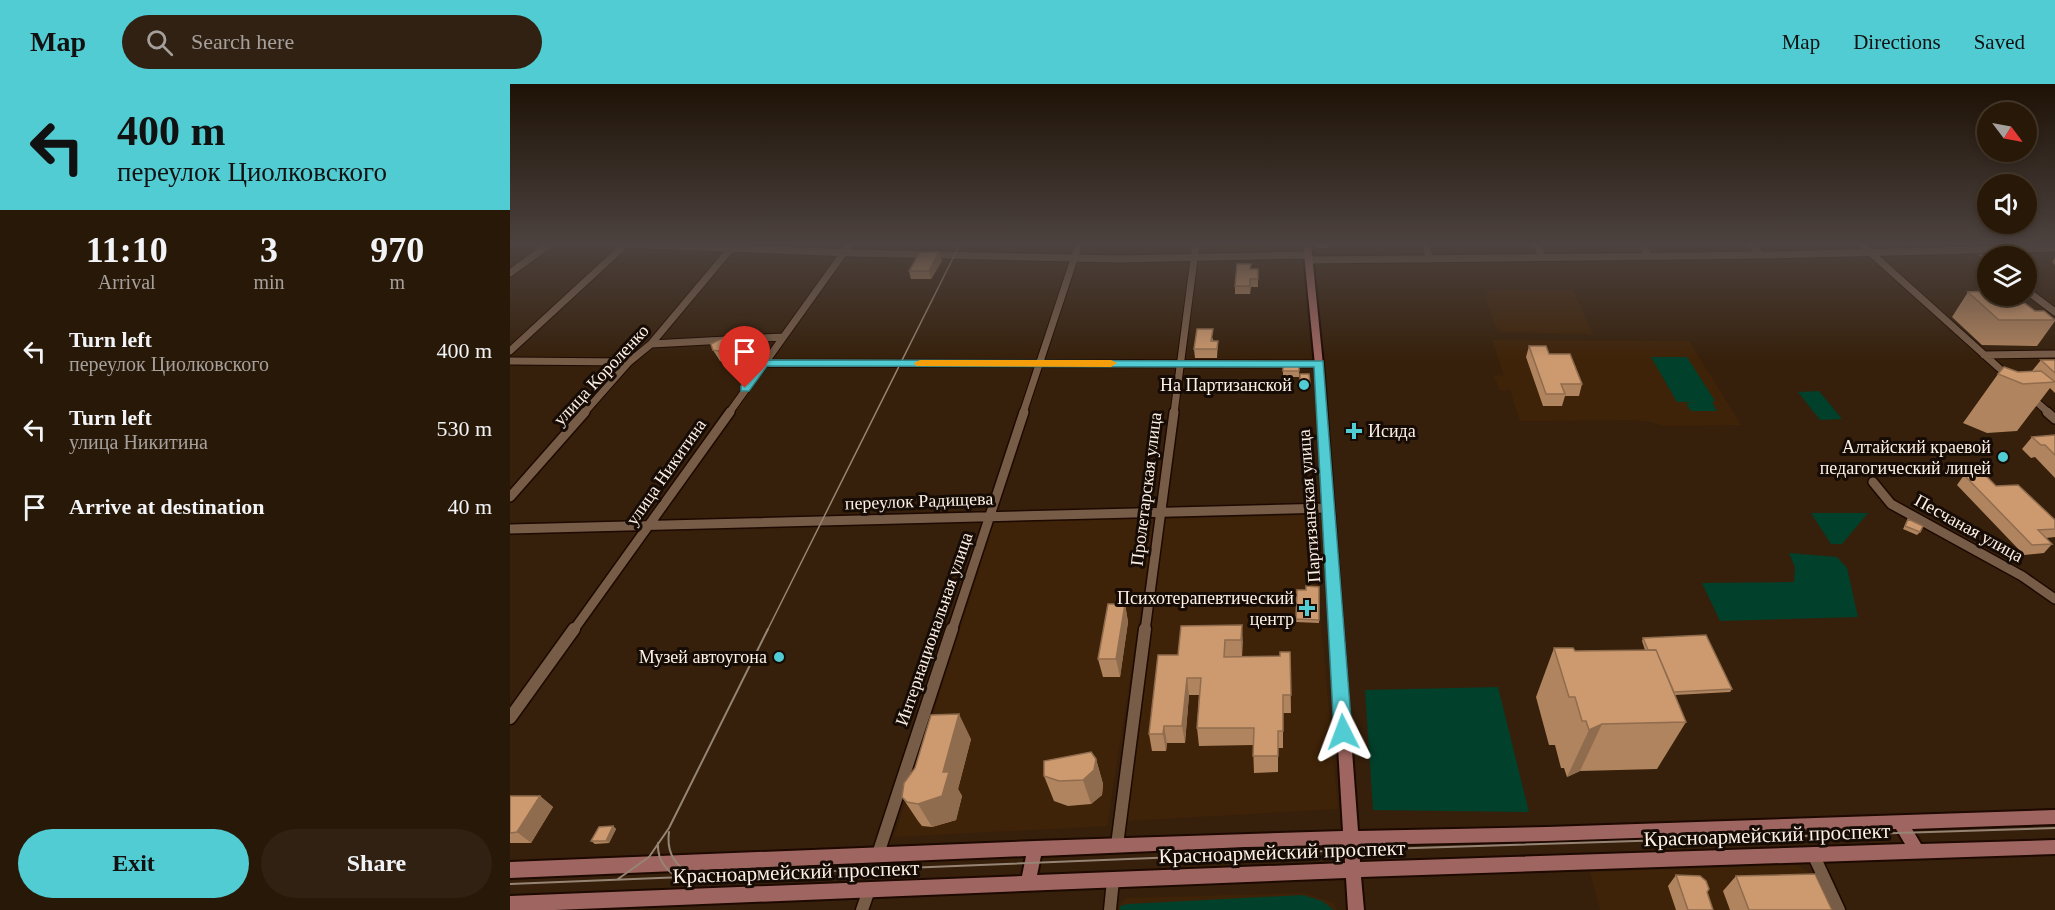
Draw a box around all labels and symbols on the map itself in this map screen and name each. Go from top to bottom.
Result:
north arrow [1977,102,2037,162]
street label: улица Короленко [549,321,653,429]
pin [719,326,770,388]
place label: На Партизанской [1160,375,1292,395]
marker: На Партизанской [1297,378,1311,392]
street label: Пролетарская улица [1127,411,1165,567]
street label: улица Никитина [622,415,710,529]
place label: Исида [1368,421,1416,441]
marker: Исида [1345,422,1363,440]
street label: Партизанская улица [1294,429,1324,583]
place label: Алтайский краевой педагогический лицей [1820,437,1991,478]
marker: Алтайский краевой педагогический лицей [1996,450,2010,464]
street label: переулок Радищева [844,488,994,514]
street label: Песчаная улица [1911,490,2027,566]
street label: Интернациональная улица [891,530,977,728]
place label: Психотерапевтический центр [1117,588,1294,629]
marker: Психотерапевтический центр [1298,599,1316,617]
place label: Музей автоугона [639,647,767,667]
marker: Музей автоугона [772,650,786,664]
position arrow [1311,700,1375,764]
street label: Красноармейский проспект [1643,819,1891,851]
street label: Красноармейский проспект [1158,836,1406,868]
street label: Красноармейский проспект [672,856,920,888]

